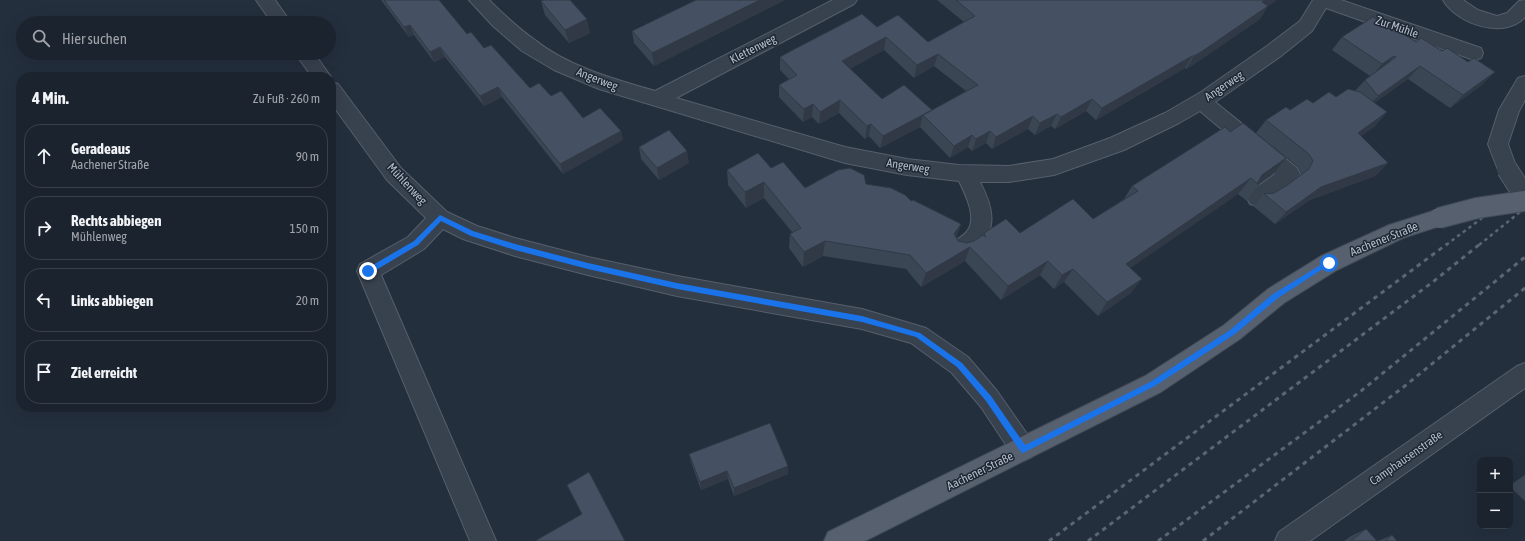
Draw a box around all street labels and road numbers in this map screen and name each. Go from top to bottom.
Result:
street label: Zur Mühle [1374,13,1420,41]
street label: Klettenweg [727,31,779,67]
street label: Angerweg [574,65,620,94]
street label: Angerweg [1202,68,1247,104]
street label: Angerweg [886,156,931,176]
street label: Mühlenweg [384,160,430,208]
street label: Aachener Straße [1348,219,1420,259]
street label: Camphausenstraße [1367,428,1445,488]
street label: Aachener Straße [945,449,1015,493]

